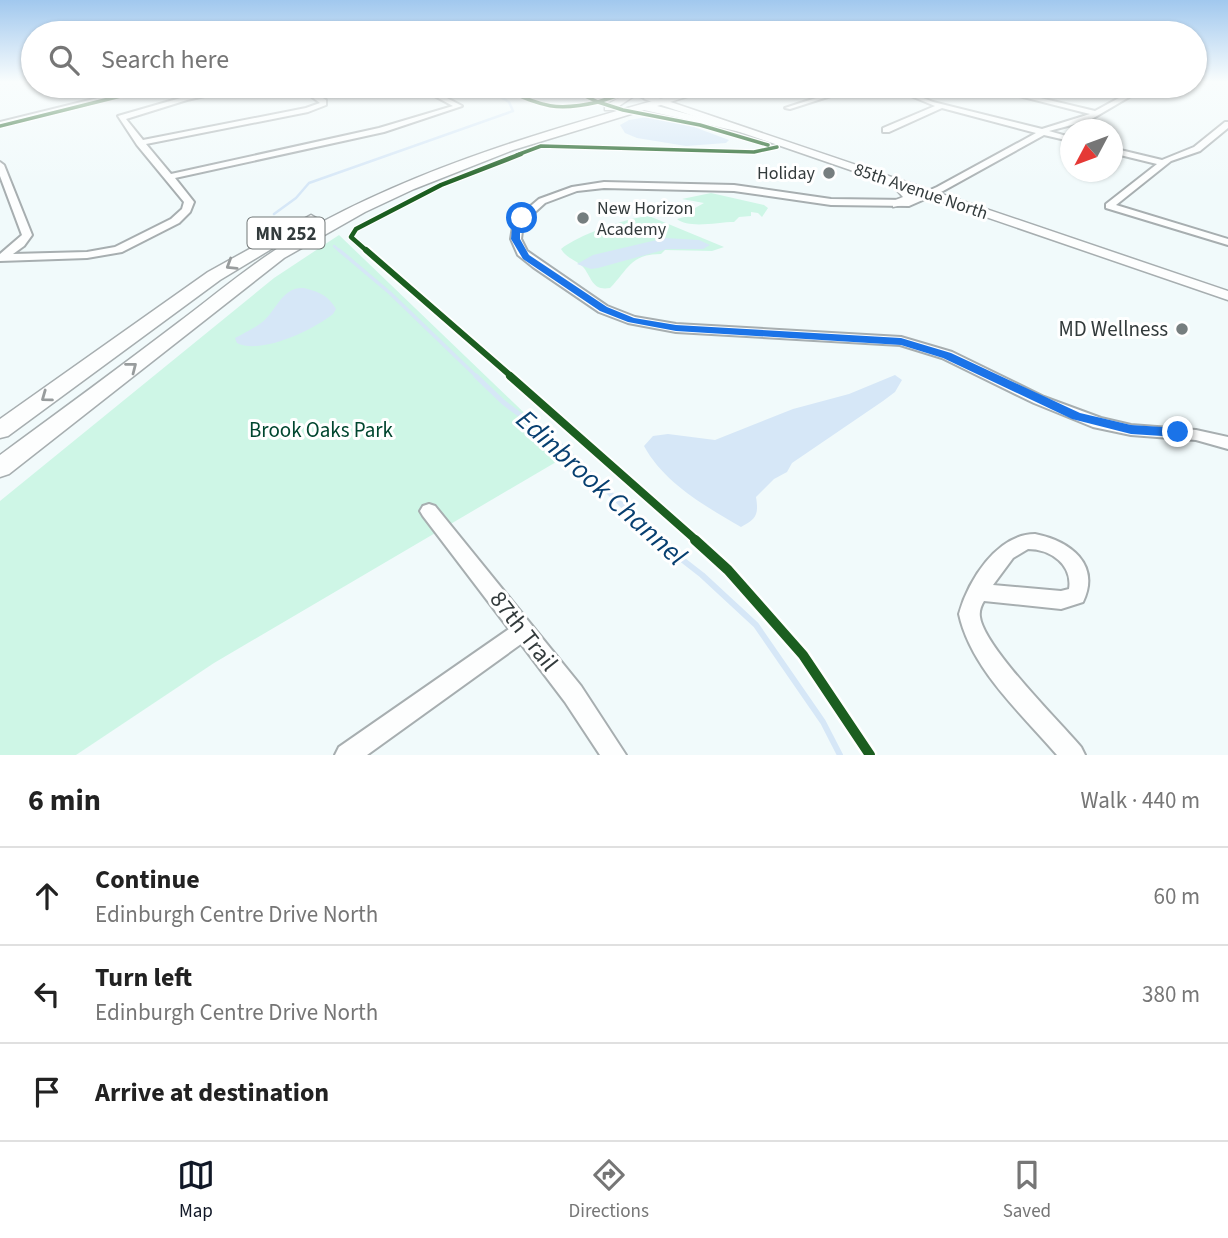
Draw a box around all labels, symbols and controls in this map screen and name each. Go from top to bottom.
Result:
search box [21,21,1207,98]
icon: search [45,41,83,79]
text: Search here [101,41,229,78]
north arrow [1060,119,1123,182]
street label: 85th Avenue North [851,157,991,226]
place label: Holiday [757,161,816,186]
marker: Holiday [821,165,837,181]
place label: New Horizon Academy [597,196,693,242]
route start [506,202,537,233]
marker: New Horizon Academy [575,210,591,226]
road number: MN 252 [247,218,324,248]
one-way arrow [226,257,239,270]
place label: MD Wellness [1058,314,1168,344]
marker: MD Wellness [1174,321,1190,337]
one-way arrow [125,363,137,376]
one-way arrow [41,389,54,401]
water label: Edinbrook Channel [507,400,695,575]
park label: Brook Oaks Park [249,415,394,445]
route end [1162,416,1193,447]
street label: 87th Trail [481,584,566,679]
text: 6 min [28,779,101,822]
text: Walk · 440 m [1081,784,1200,817]
text: Continue [95,861,200,898]
icon: ahead [28,877,66,915]
text: 60 m [1153,880,1200,913]
text: Edinburgh Centre Drive North [95,898,378,931]
text: Turn left [95,959,192,996]
icon: left [28,975,66,1013]
text: 380 m [1142,978,1200,1011]
text: Edinburgh Centre Drive North [95,996,378,1029]
icon: arrive [28,1073,66,1111]
text: Arrive at destination [95,1074,329,1111]
tab: Map [177,1156,215,1225]
tab: Directions [569,1156,649,1225]
tab: Saved [1003,1156,1051,1225]

